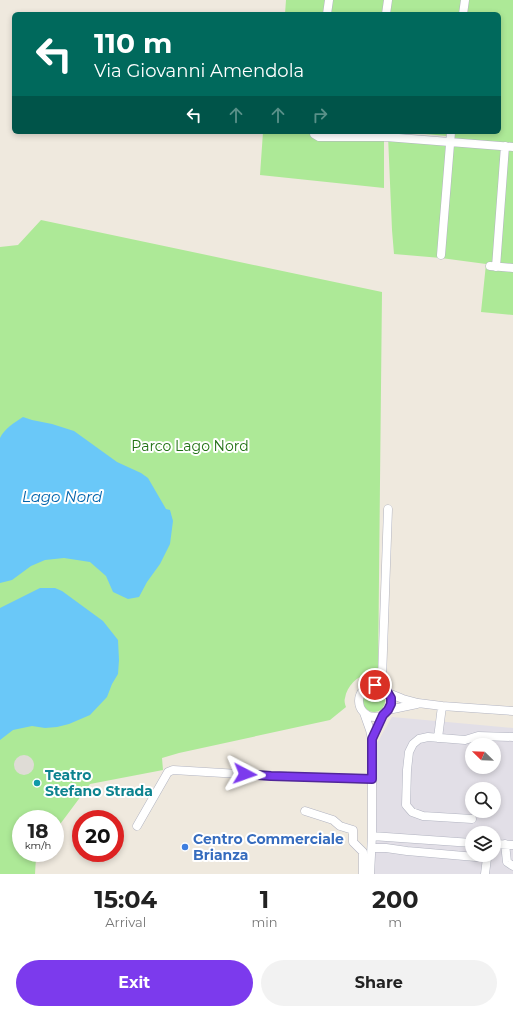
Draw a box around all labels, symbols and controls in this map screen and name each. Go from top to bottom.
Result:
text: 110 m [94,26,172,60]
icon: left [28,28,80,80]
text: Via Giovanni Amendola [94,60,304,82]
icon: left [183,104,205,126]
icon: ahead [225,104,247,126]
icon: ahead [267,104,289,126]
icon: right [309,104,331,126]
park label: Parco Lago Nord [131,437,249,455]
water label: Lago Nord [22,487,103,506]
pin [358,668,392,702]
icon: arrive [364,674,386,696]
north arrow [465,738,501,774]
map controls [465,738,501,862]
position arrow [224,753,266,795]
place label: Teatro Stefano Strada [45,766,153,800]
marker: Teatro Stefano Strada [32,778,42,788]
button: search [465,782,501,818]
speed limit sign: 20 [72,810,124,862]
text: 18 [27,819,49,843]
button: layers [465,826,501,862]
place label: Centro Commerciale Brianza [193,830,344,864]
text: km/h [25,839,51,852]
marker: Centro Commerciale Brianza [180,842,190,852]
text: 15:04 [94,885,157,914]
text: 1 [260,885,269,914]
text: 200 [372,885,419,914]
text: Arrival [105,914,146,930]
text: min [251,914,278,930]
text: m [388,914,402,930]
button: Exit [16,960,253,1006]
button: Share [261,960,497,1006]

